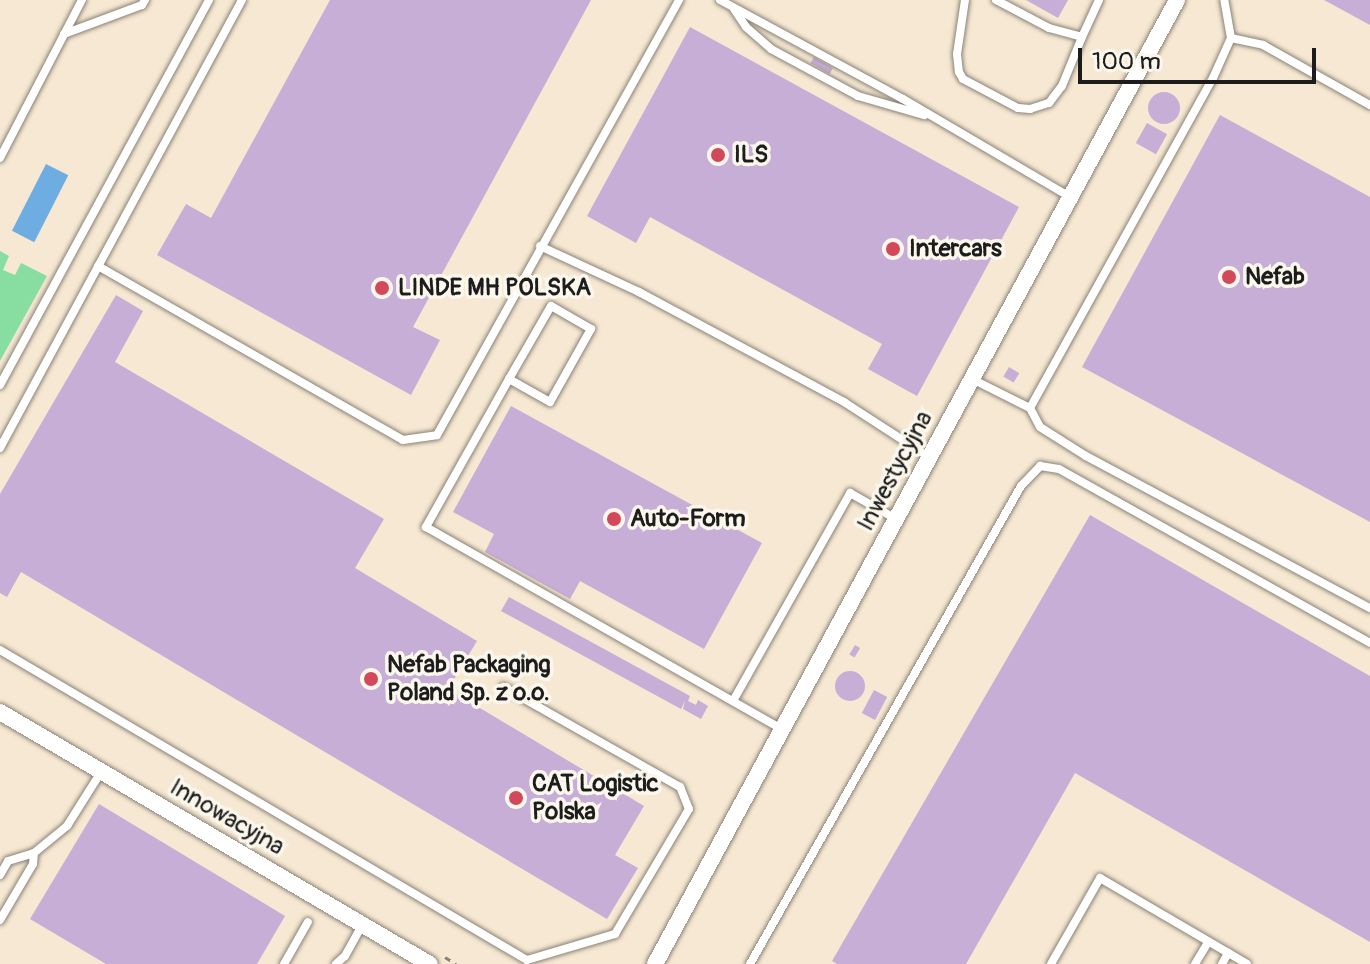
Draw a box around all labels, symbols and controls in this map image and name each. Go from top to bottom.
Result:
scale bar [1082,32,1320,82]
text: 100 m [1092,47,1161,76]
place label: ILS [734,141,768,169]
marker: ILS [709,146,727,164]
place label: Intercars [909,235,1002,263]
marker: Intercars [884,240,902,258]
place label: Nefab [1245,263,1305,291]
marker: Nefab [1220,268,1238,286]
place label: LINDE MH POLSKA [398,274,591,302]
marker: LINDE MH POLSKA [373,279,391,297]
street label: Inwestycyjna [851,406,939,536]
place label: Auto-Form [630,505,745,533]
marker: Auto-Form [605,510,623,528]
place label: Nefab Packaging Poland Sp. z o.o. [387,651,551,707]
marker: Nefab Packaging Poland Sp. z o.o. [362,670,380,688]
place label: CAT Logistic Polska [532,770,659,826]
street label: Innowacyjna [165,773,289,861]
marker: CAT Logistic Polska [507,789,525,807]

